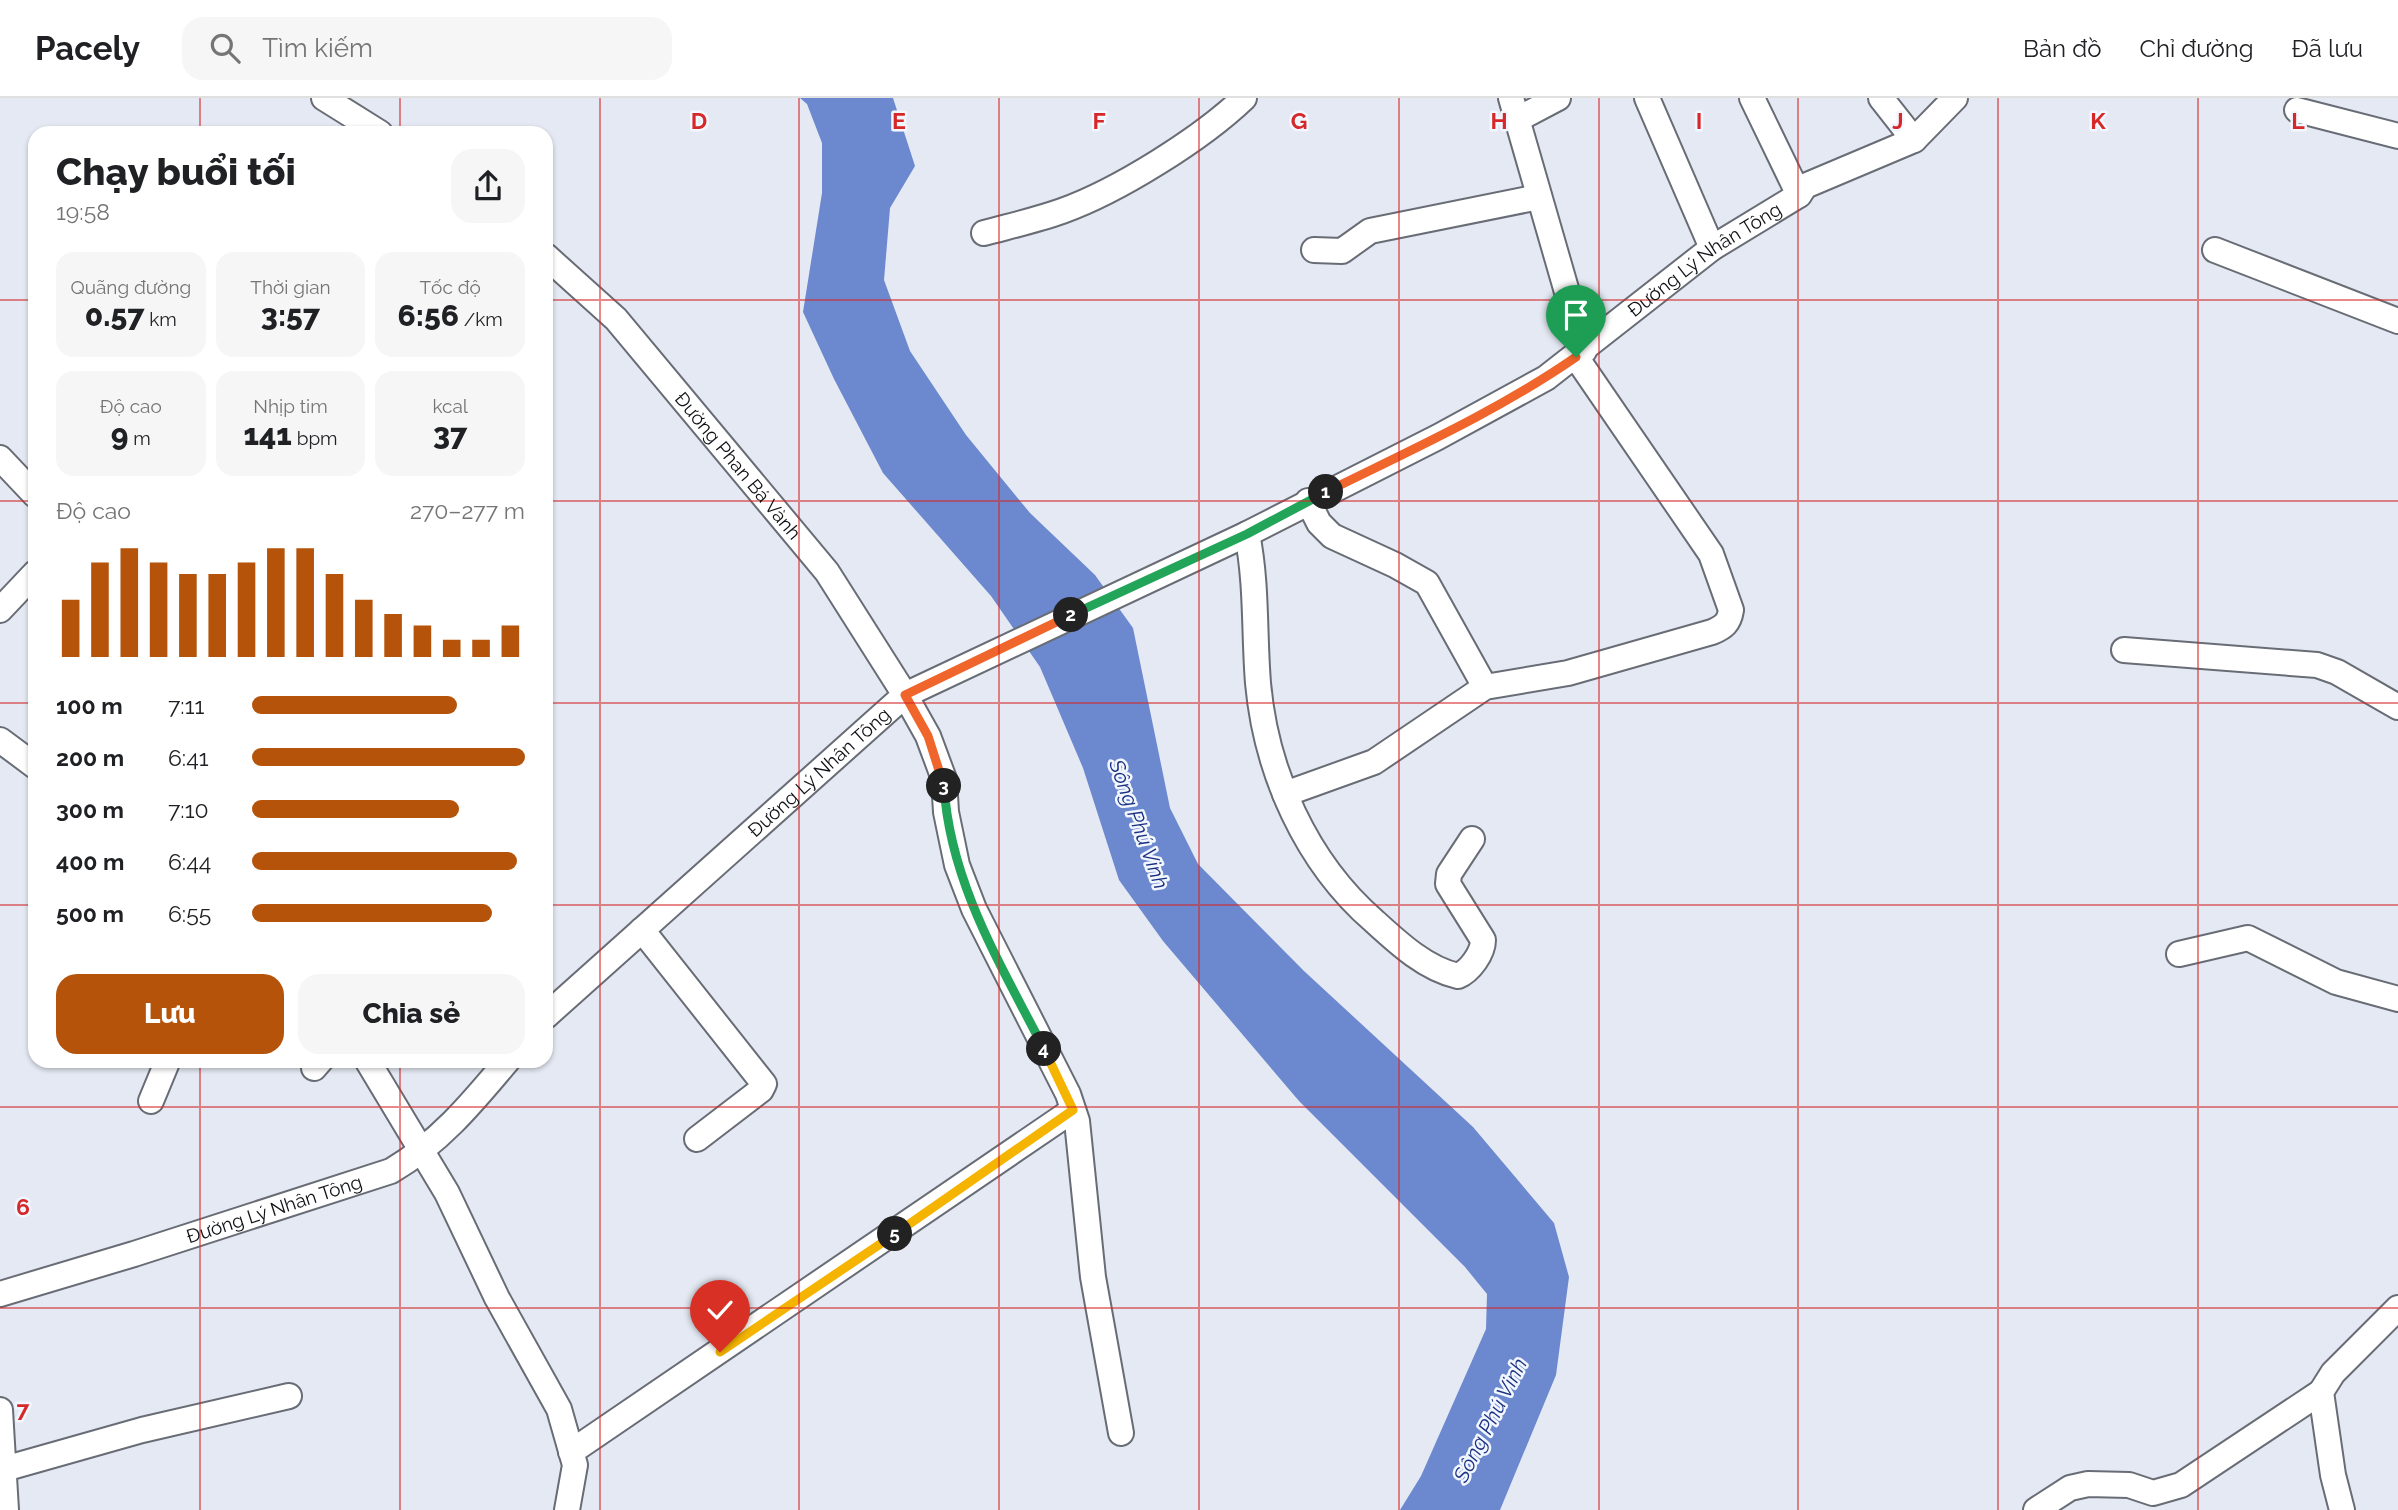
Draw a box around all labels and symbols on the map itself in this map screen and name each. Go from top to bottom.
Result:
text: D [691,107,707,134]
text: E [892,107,906,134]
text: F [1092,107,1106,134]
text: G [1291,107,1307,134]
text: H [1490,107,1508,134]
text: I [1696,107,1702,134]
text: J [1892,107,1904,134]
text: K [2090,107,2106,134]
text: L [2291,107,2305,134]
street label: Đường Lý Nhân Tông [1623,198,1785,321]
pin [1546,285,1606,357]
street label: Đường Phan Bá Vành [671,388,806,544]
pin: 1 [1308,474,1344,510]
pin: 2 [1054,598,1088,632]
street label: Đường Lý Nhân Tông [743,703,894,841]
water label: Sông Phú Vinh [1104,755,1174,892]
pin: 3 [926,768,962,804]
pin: 4 [1026,1032,1062,1066]
street label: Đường Lý Nhân Tông [183,1170,365,1247]
text: 6 [16,1193,30,1220]
pin: 5 [878,1216,912,1252]
pin [690,1280,750,1352]
water label: Sông Phú Vinh [1448,1354,1532,1487]
text: 7 [17,1395,30,1422]

